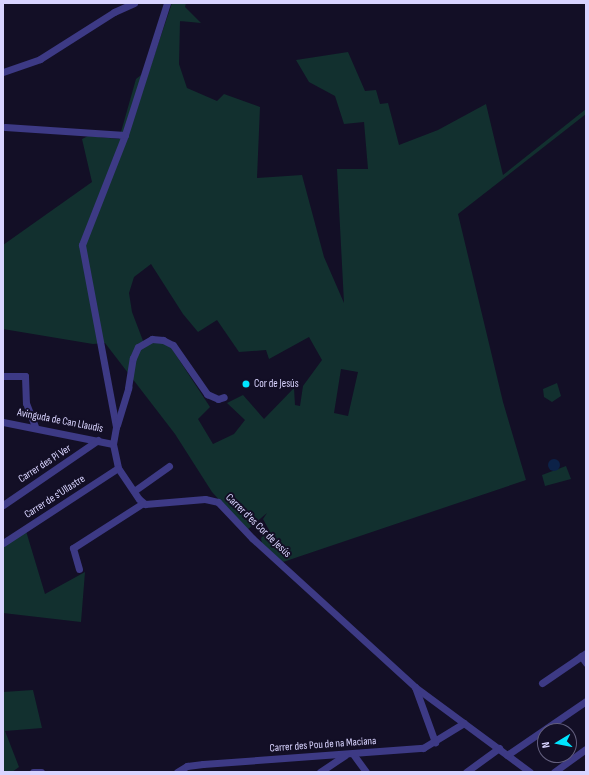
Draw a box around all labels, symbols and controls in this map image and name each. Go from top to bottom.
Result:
place label: Cor de Jesús [254,377,299,391]
marker: Cor de Jesús [241,379,251,389]
street label: Avinguda de Can Llaudis [16,406,104,436]
street label: Carrer des Pi Ver [16,442,74,486]
street label: Carrer de s'Ullastre [22,472,88,522]
street label: Carrer d'es Cor de Jesús [223,491,293,561]
north arrow [537,723,577,763]
street label: Carrer des Pou de na Maciana [269,735,377,755]
text: N [539,741,553,749]

